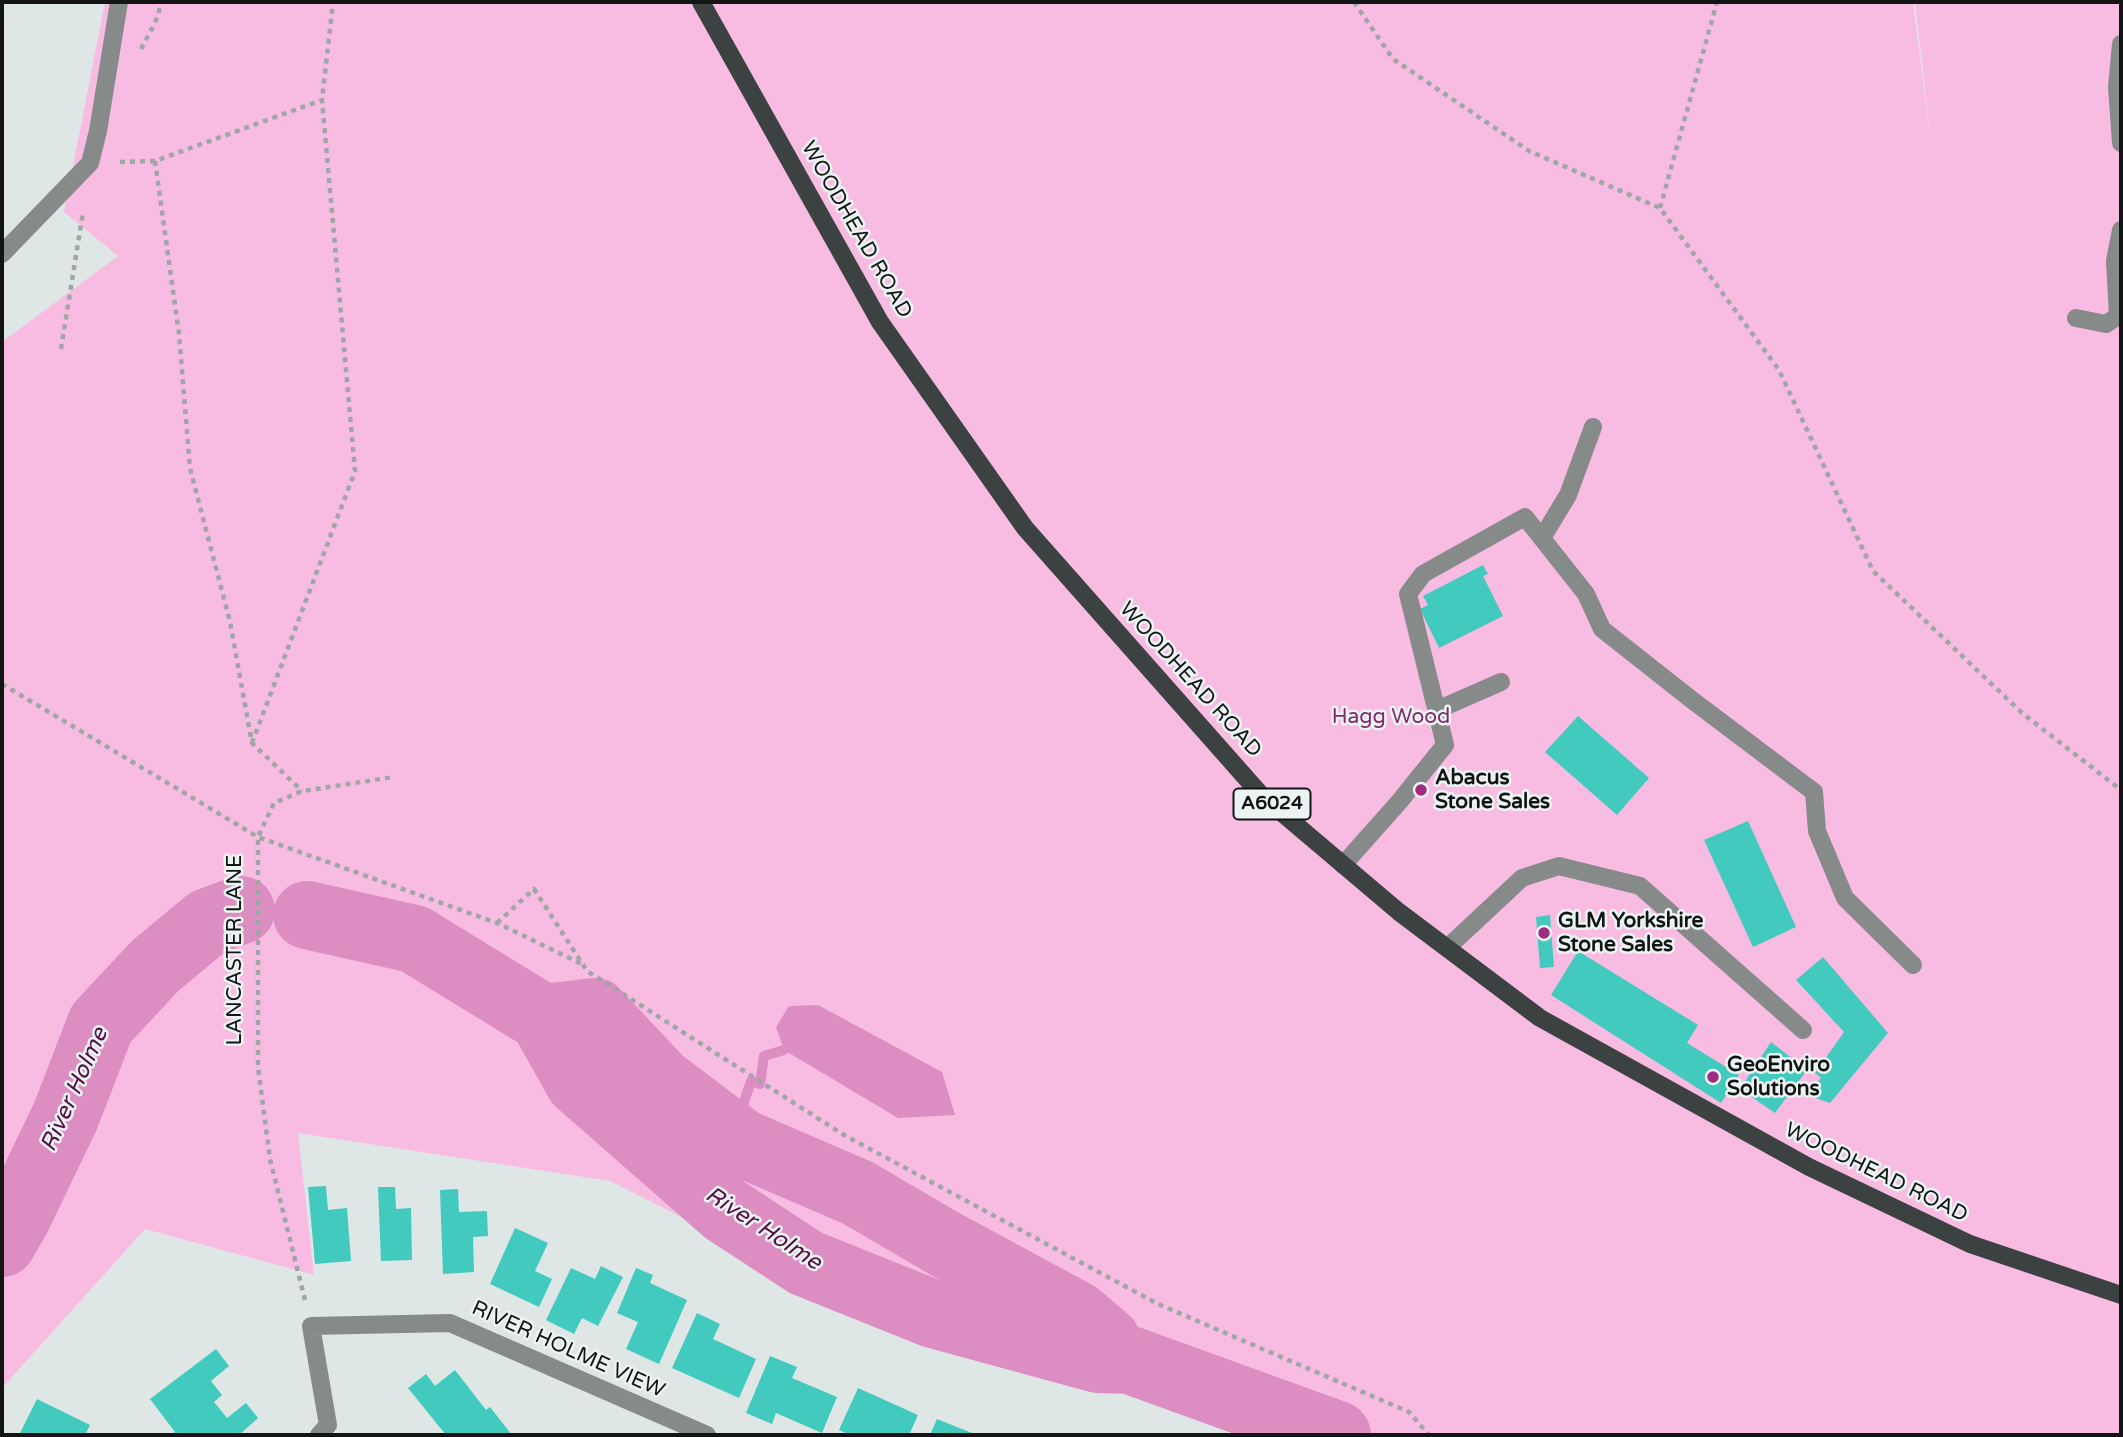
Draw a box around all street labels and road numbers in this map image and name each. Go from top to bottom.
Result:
street label: WOODHEAD ROAD [795,137,917,323]
street label: WOODHEAD ROAD [1114,597,1266,763]
road number: A6024 [1234,789,1310,820]
street label: LANCASTER LANE [222,855,248,1045]
street label: WOODHEAD ROAD [1780,1118,1972,1228]
street label: RIVER HOLME VIEW [468,1296,668,1404]

